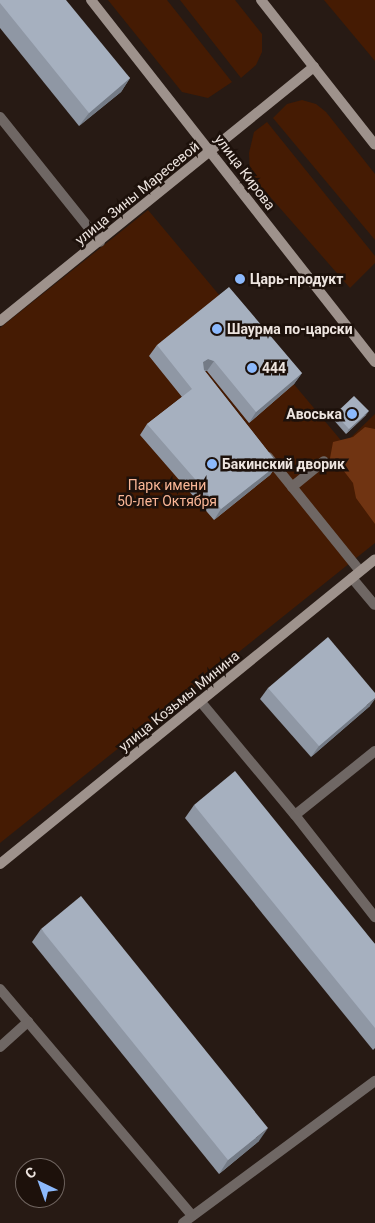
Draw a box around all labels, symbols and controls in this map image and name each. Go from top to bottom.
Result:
street label: улица Кирова [211,131,279,213]
street label: улица Зины Маресевой [72,138,202,248]
place label: Царь-продукт [250,271,343,287]
marker: Царь-продукт [234,273,246,285]
place label: Шаурма по-царски [227,321,353,337]
marker: Шаурма по-царски [211,323,223,335]
place label: 444 [262,360,286,376]
marker: 444 [246,362,258,374]
place label: Авоська [286,406,342,422]
marker: Авоська [346,408,358,420]
place label: Бакинский дворик [222,456,345,472]
marker: Бакинский дворик [206,458,218,470]
park label: Парк имени 50-лет Октября [117,477,217,510]
street label: улица Козьмы Минина [115,647,243,755]
north arrow [15,1158,65,1208]
text: С [22,1164,39,1182]

